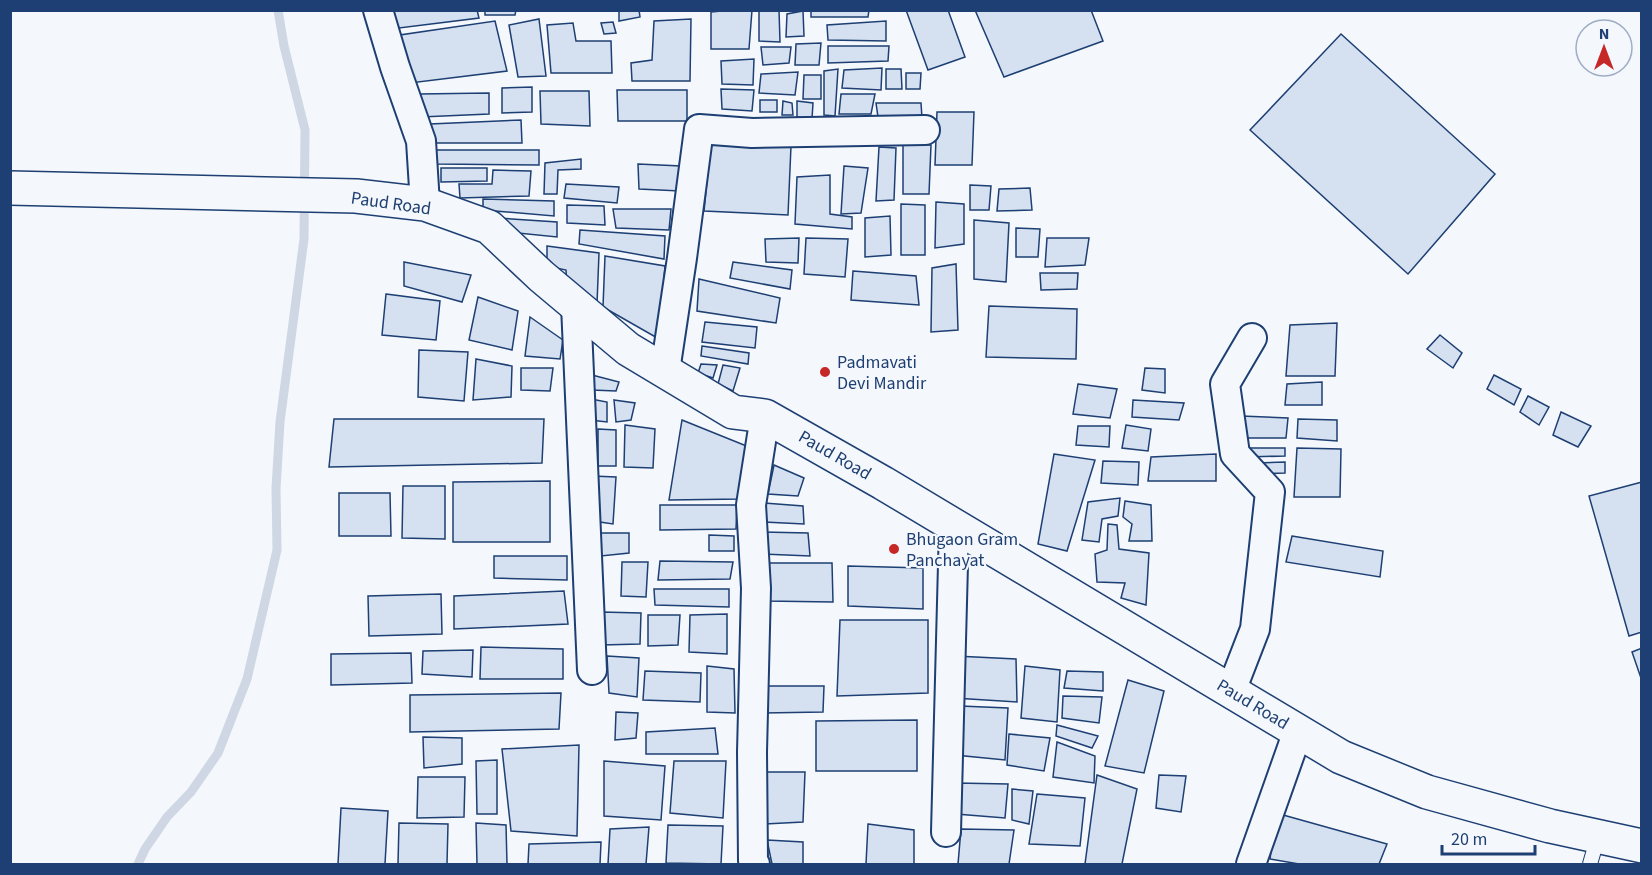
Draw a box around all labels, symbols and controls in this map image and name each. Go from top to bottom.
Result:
north arrow [1574,18,1634,78]
text: N [1599,23,1609,45]
street label: Paud Road [349,186,433,221]
place label: Padmavati Devi Mandir [837,350,927,396]
marker: Padmavati Devi Mandir [818,365,832,379]
street label: Paud Road [794,424,876,486]
place label: Bhugaon Gram Panchayat [906,527,1018,573]
marker: Bhugaon Gram Panchayat [887,542,901,556]
street label: Paud Road [1212,673,1294,736]
scale bar [1442,818,1535,856]
text: 20 m [1451,827,1487,852]

